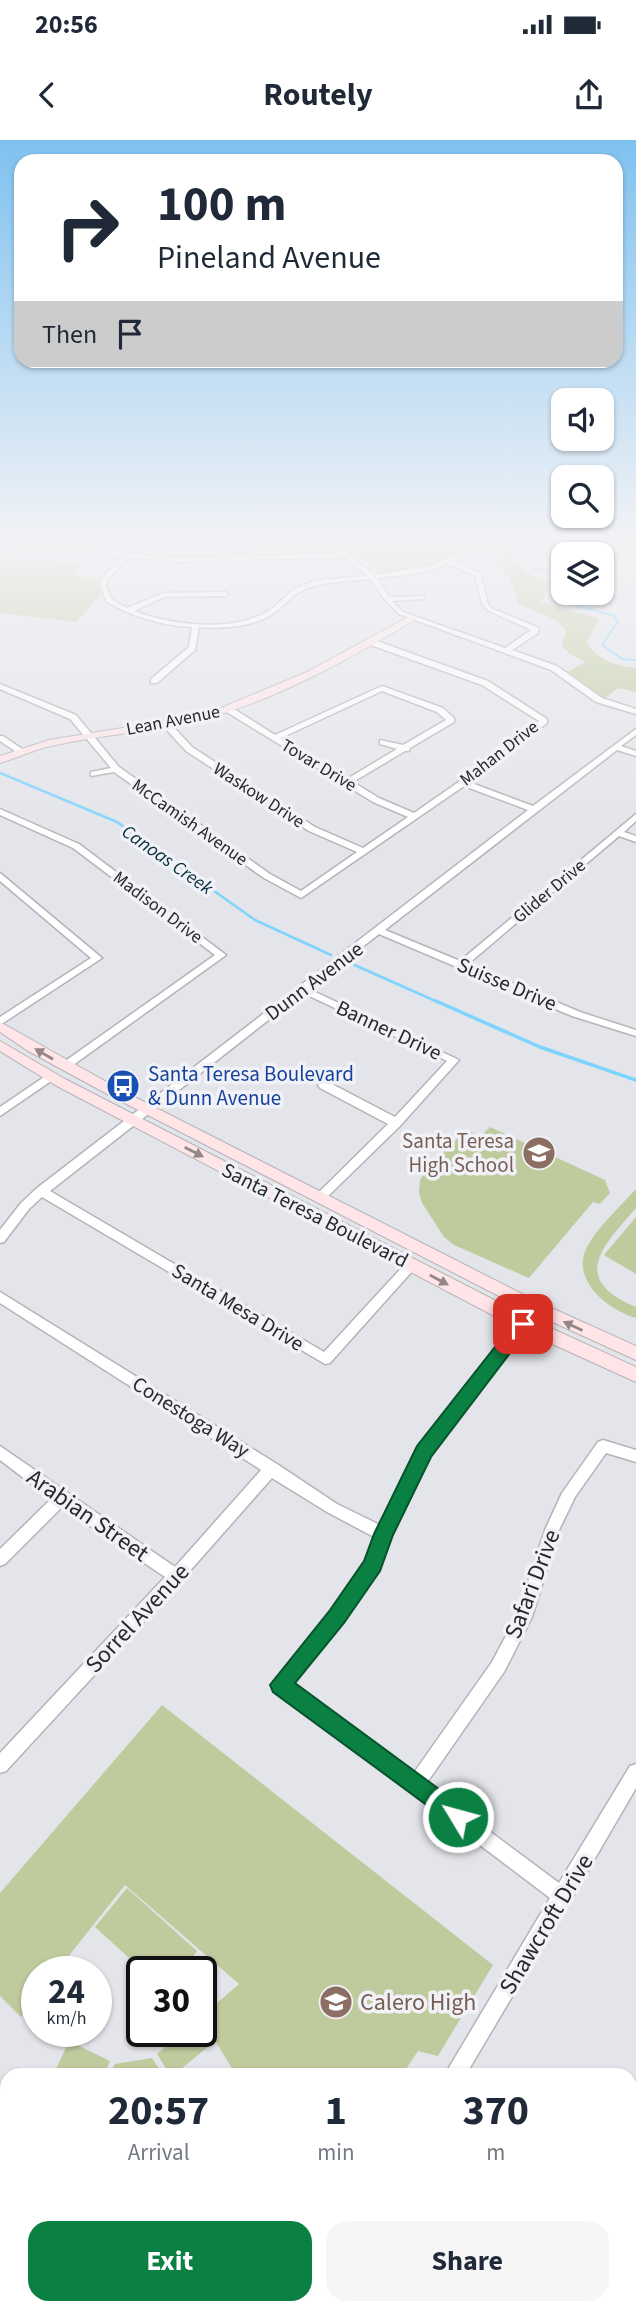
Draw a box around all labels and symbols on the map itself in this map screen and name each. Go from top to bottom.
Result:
street label: Lean Avenue [124,699,222,742]
street label: Mahan Drive [455,715,544,792]
street label: Tovar Drive [276,733,361,798]
street label: Waskow Drive [208,757,309,834]
street label: McCamish Avenue [127,773,253,872]
water label: Canoas Creek [116,819,219,902]
street label: Glider Drive [508,854,591,929]
street label: Madison Drive [108,865,208,949]
street label: Dunn Avenue [259,934,369,1028]
street label: Suisse Drive [453,950,561,1018]
street label: Banner Drive [331,992,447,1068]
one-way arrow [34,1048,53,1060]
place label: Santa Teresa Boulevard & Dunn Avenue [148,1059,354,1113]
bus stop icon: Santa Teresa Boulevard & Dunn Avenue [104,1067,142,1105]
place label: Santa Teresa High School [402,1126,514,1180]
school or university icon: Santa Teresa High School [520,1134,558,1172]
one-way arrow [184,1146,203,1158]
street label: Santa Teresa Boulevard [216,1155,414,1275]
street label: Santa Mesa Drive [166,1256,310,1358]
one-way arrow [429,1274,449,1285]
pin [493,1294,553,1354]
one-way arrow [563,1320,584,1331]
street label: Conestoga Way [126,1369,256,1465]
street label: Arabian Street [19,1460,156,1571]
street label: Safari Drive [496,1524,569,1644]
street label: Sorrel Avenue [77,1556,198,1681]
position arrow [421,1780,495,1854]
street label: Shawcroft Drive [491,1847,602,2001]
speed limit sign: 30 [126,1956,217,2047]
school or university icon: Calero High [317,1983,355,2021]
place label: Calero High [360,1985,476,2020]

